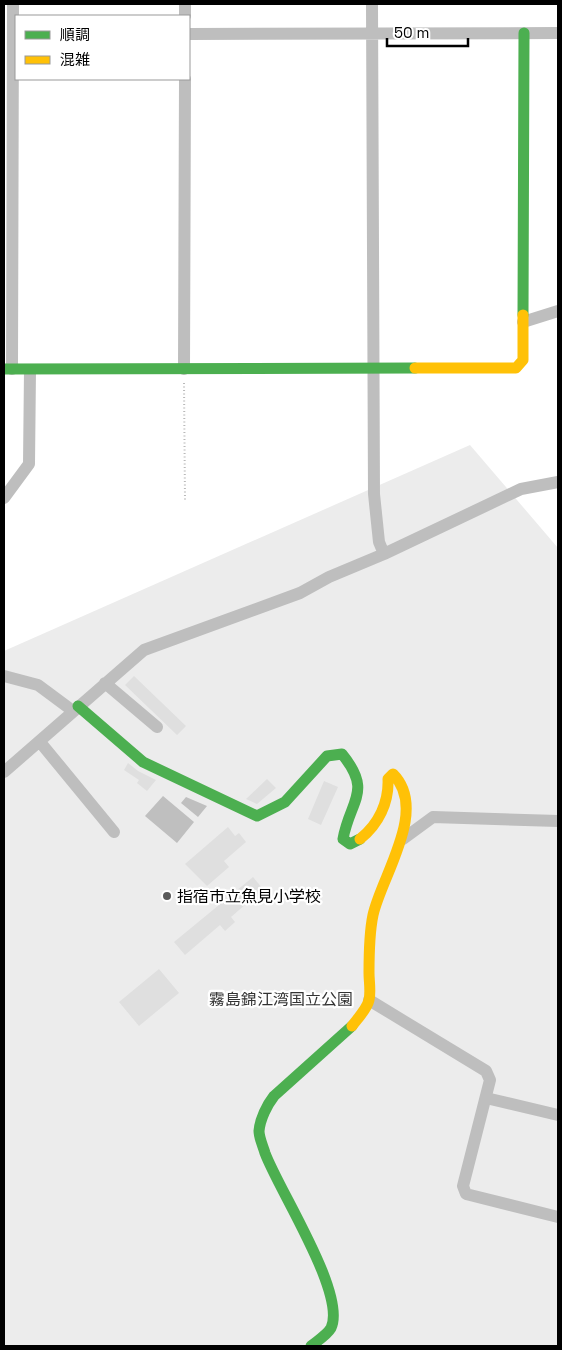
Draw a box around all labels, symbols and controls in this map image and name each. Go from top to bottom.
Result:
legend [15,15,190,80]
scale bar [387,15,468,47]
text: 50 m [394,23,429,42]
text: 順調 [60,25,90,44]
text: 混雑 [60,50,90,69]
place label: 指宿市立魚見小学校 [177,886,321,907]
marker: 指宿市立魚見小学校 [161,890,173,902]
park label: 霧島錦江湾国立公園 [209,989,353,1010]

